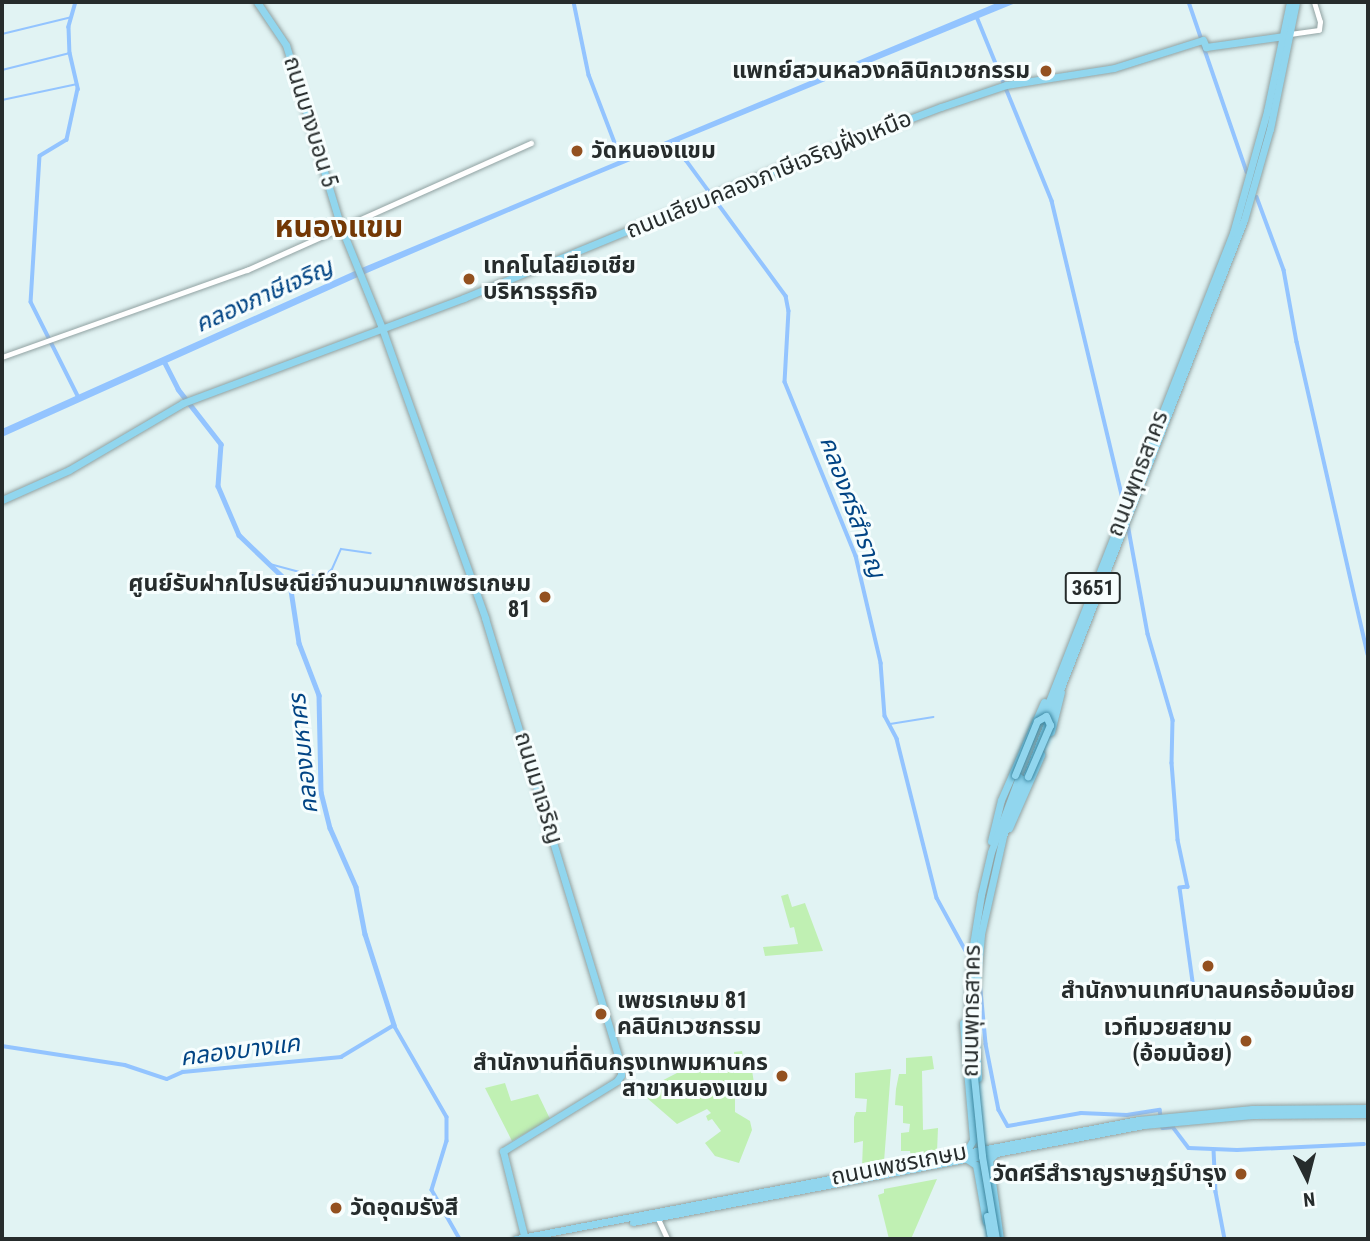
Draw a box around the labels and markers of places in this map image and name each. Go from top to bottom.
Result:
place label: แพทย์สวนหลวงคลินิกเวชกรรม [732,57,1030,85]
marker: แพทย์สวนหลวงคลินิกเวชกรรม [1036,61,1056,81]
place label: วัดหนองแขม [591,137,716,165]
marker: วัดหนองแขม [569,143,585,159]
place label: เทคโนโลยีเอเชีย บริหารธุรกิจ [483,252,636,306]
marker: เทคโนโลยีเอเชีย บริหารธุรกิจ [461,271,477,287]
place label: ศูนย์รับฝากไปรษณีย์จำนวนมากเพชรเกษม 81 [128,570,531,624]
marker: ศูนย์รับฝากไปรษณีย์จำนวนมากเพชรเกษม 81 [537,589,553,605]
marker: สำนักงานเทศบาลนครอ้อมน้อย [1200,958,1216,974]
place label: สำนักงานเทศบาลนครอ้อมน้อย [1061,977,1355,1005]
place label: เพชรเกษม 81 คลินิกเวชกรรม [617,987,761,1041]
marker: เพชรเกษม 81 คลินิกเวชกรรม [591,1004,611,1024]
place label: เวทีมวยสยาม (อ้อมน้อย) [1104,1014,1232,1068]
marker: เวทีมวยสยาม (อ้อมน้อย) [1238,1033,1254,1049]
place label: สำนักงานที่ดินกรุงเทพมหานคร สาขาหนองแขม [473,1049,768,1103]
marker: สำนักงานที่ดินกรุงเทพมหานคร สาขาหนองแขม [774,1068,790,1084]
place label: วัดศรีสําราญราษฎร์บํารุง [993,1160,1227,1188]
marker: วัดศรีสําราญราษฎร์บํารุง [1233,1166,1249,1182]
place label: วัดอุดมรังสี [350,1194,458,1222]
marker: วัดอุดมรังสี [328,1200,344,1216]

